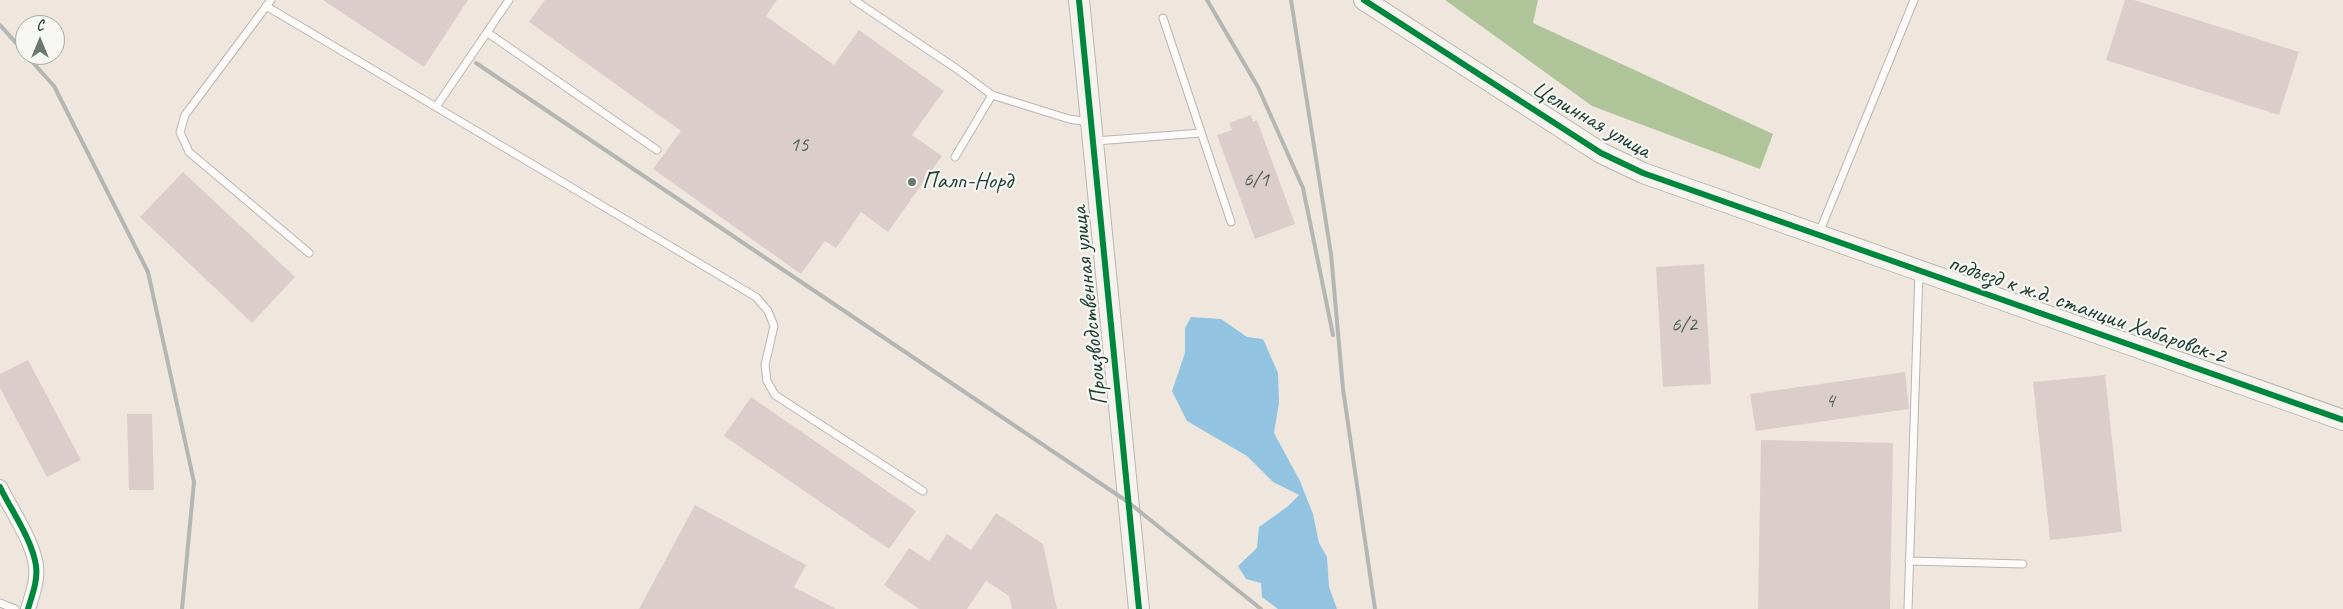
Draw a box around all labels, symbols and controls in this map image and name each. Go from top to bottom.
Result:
north arrow [15,15,65,65]
text: С [37,17,43,34]
street label: Целинная улица [1526,74,1656,166]
house number: 15 [790,132,808,158]
house number: 6/1 [1243,167,1269,193]
place label: Палп-Норд [922,168,1013,196]
marker: Палп-Норд [906,176,918,188]
street label: Производственная улица [1065,205,1115,407]
street label: подъезд к ж.д. станции Хабаровск-2 [1944,249,2230,371]
house number: 6/2 [1671,312,1697,338]
house number: 4 [1825,388,1835,414]

